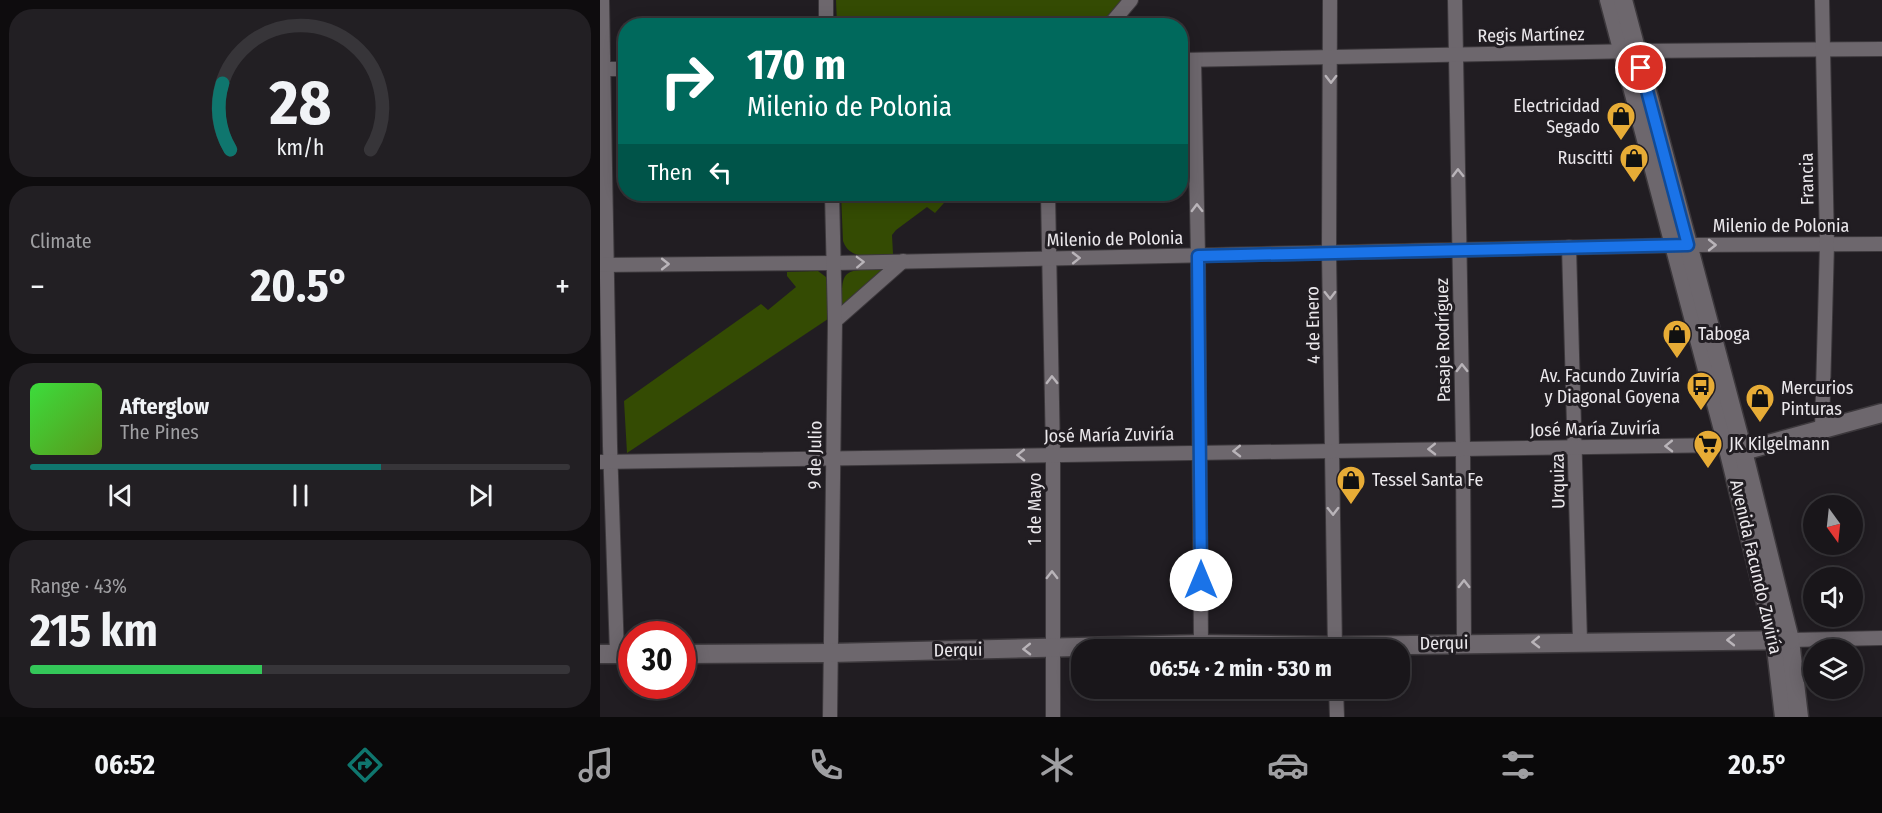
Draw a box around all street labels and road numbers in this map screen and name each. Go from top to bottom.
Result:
street label: Regis Martínez [1477,23,1585,47]
street label: Francia [1796,152,1818,205]
street label: Milenio de Polonia [1713,215,1850,237]
street label: Milenio de Polonia [1046,227,1184,251]
street label: Pasaje Rodríguez [1431,278,1455,402]
street label: 4 de Enero [1301,286,1325,364]
street label: José María Zuviría [1530,417,1661,441]
street label: 9 de Julio [803,420,827,490]
street label: José María Zuviría [1044,423,1175,447]
street label: Urquiza [1547,453,1569,509]
street label: 1 de Mayo [1024,473,1046,545]
street label: Avenida Facundo Zuviría [1725,478,1787,656]
street label: Derqui [1419,632,1469,654]
street label: Derqui [933,639,983,661]

